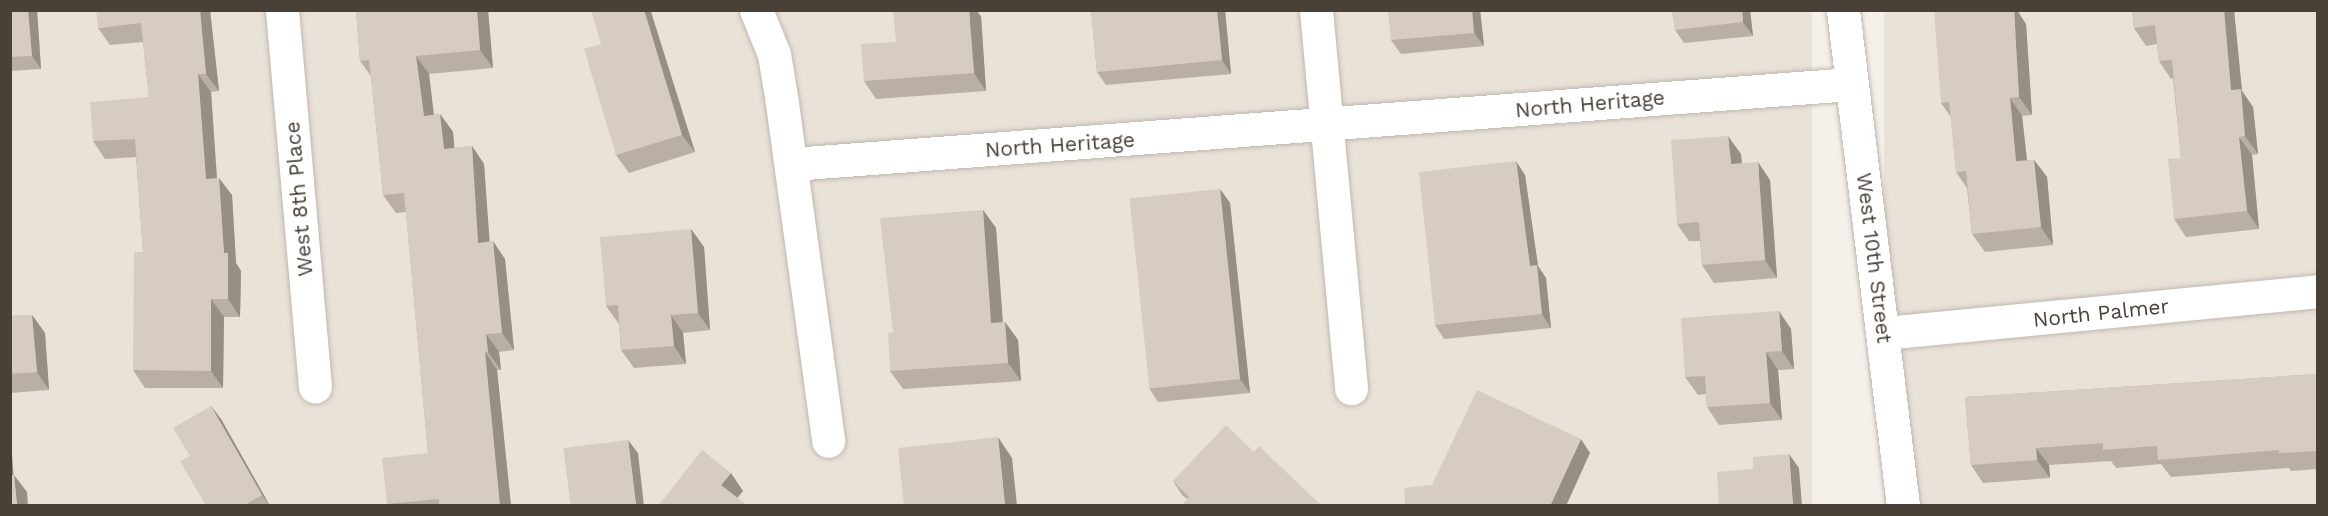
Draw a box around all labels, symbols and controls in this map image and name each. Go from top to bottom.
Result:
street label: North Heritage [1514,85,1666,123]
street label: West 8th Place [280,120,318,278]
street label: North Heritage [984,127,1136,163]
street label: West 10th Street [1851,171,1897,345]
street label: North Palmer [2032,293,2170,333]

